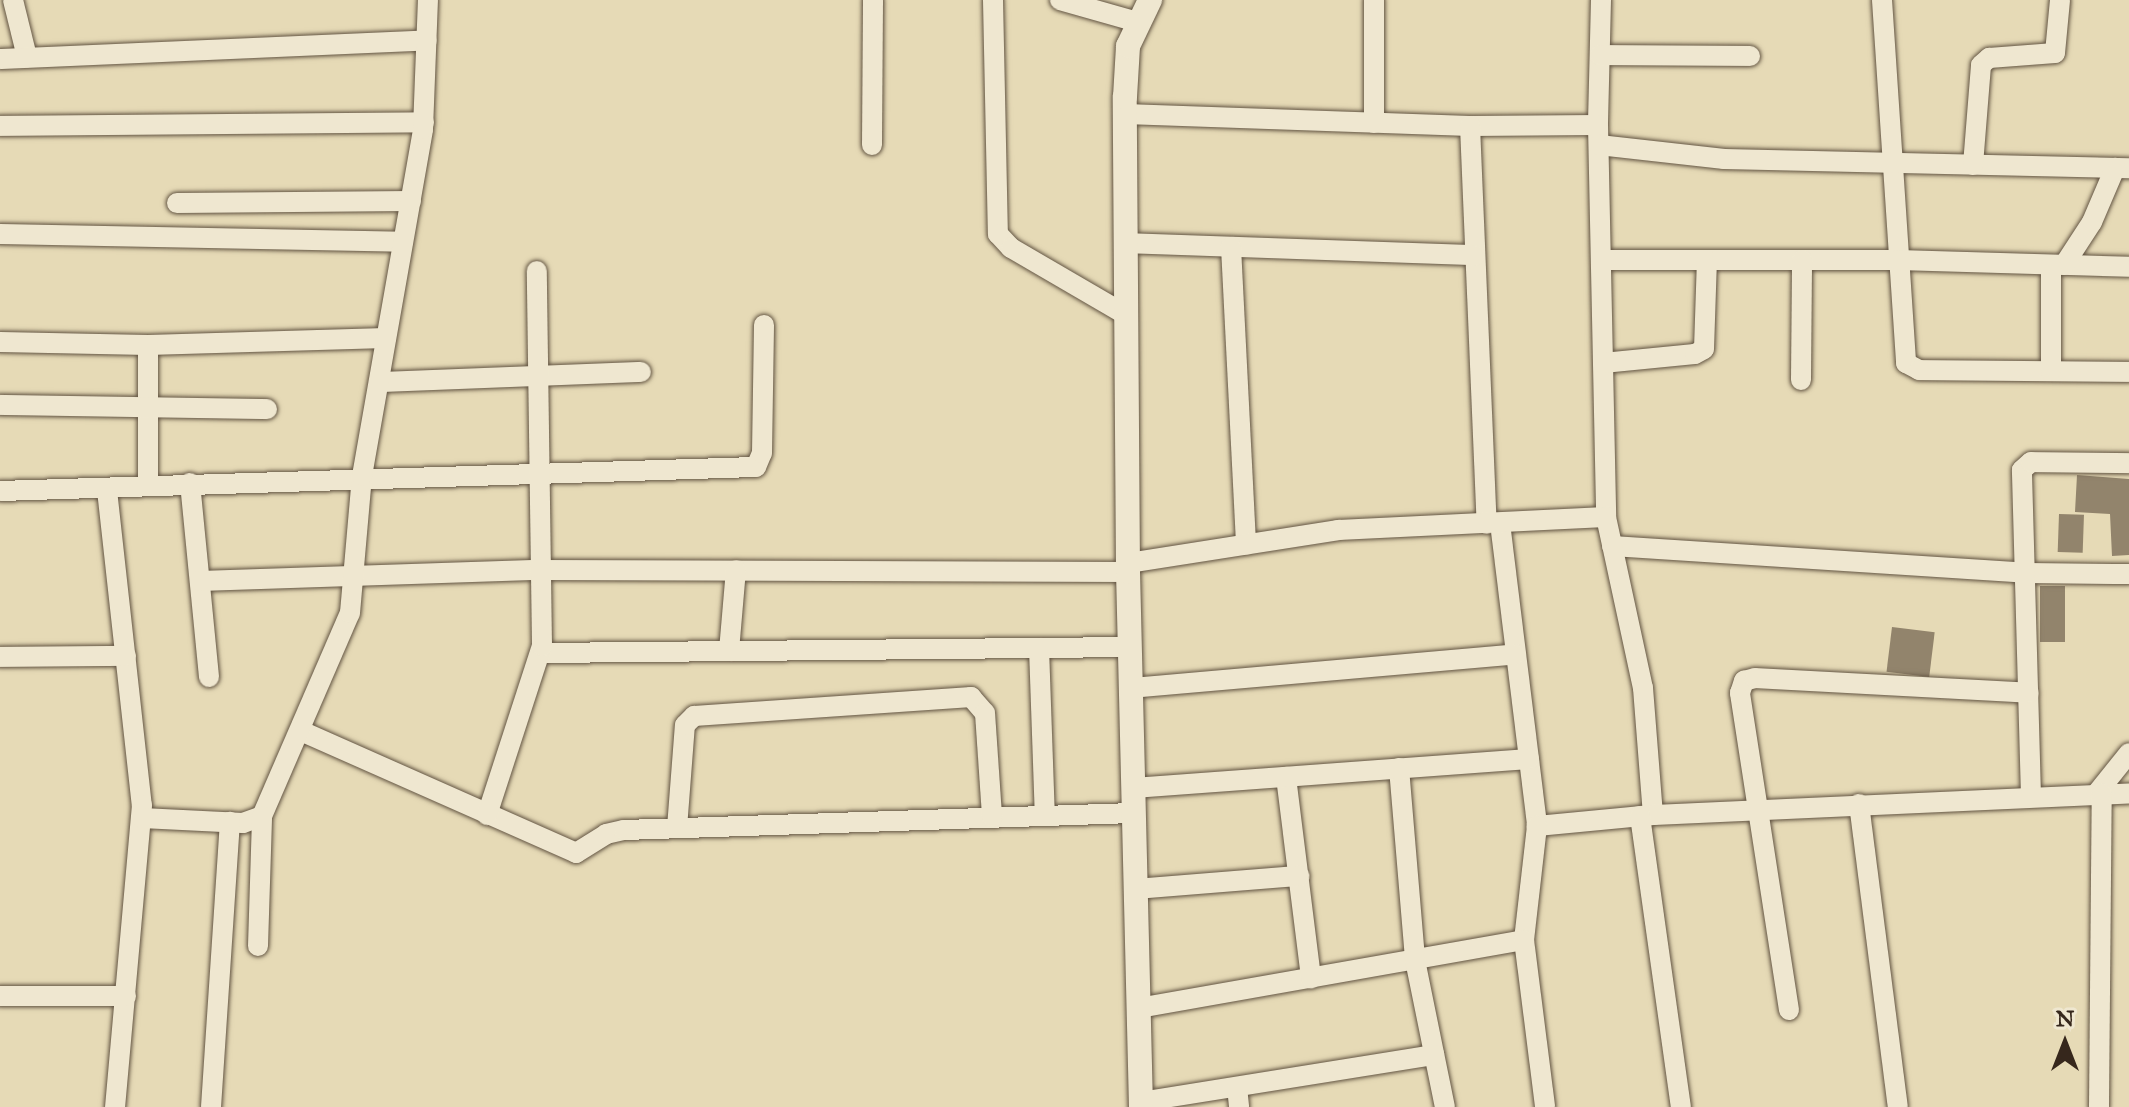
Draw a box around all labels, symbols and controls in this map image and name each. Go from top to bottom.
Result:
north arrow [2025,1003,2105,1083]
text: N [2056,1005,2074,1032]

